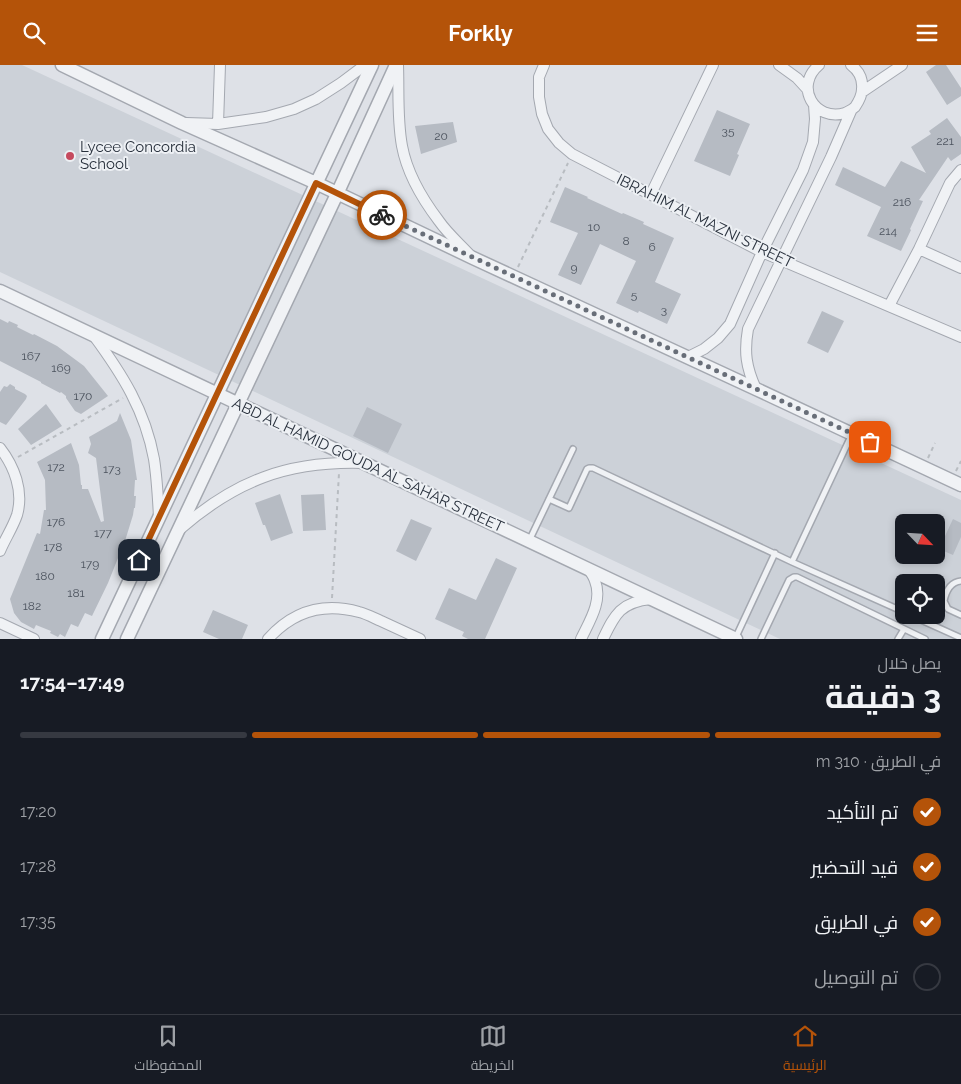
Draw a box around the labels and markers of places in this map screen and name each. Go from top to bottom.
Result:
place label: Lycee Concordia School [80,138,196,173]
marker: Lycee Concordia School [64,150,76,162]
pin [849,421,891,463]
pin [118,539,160,581]

